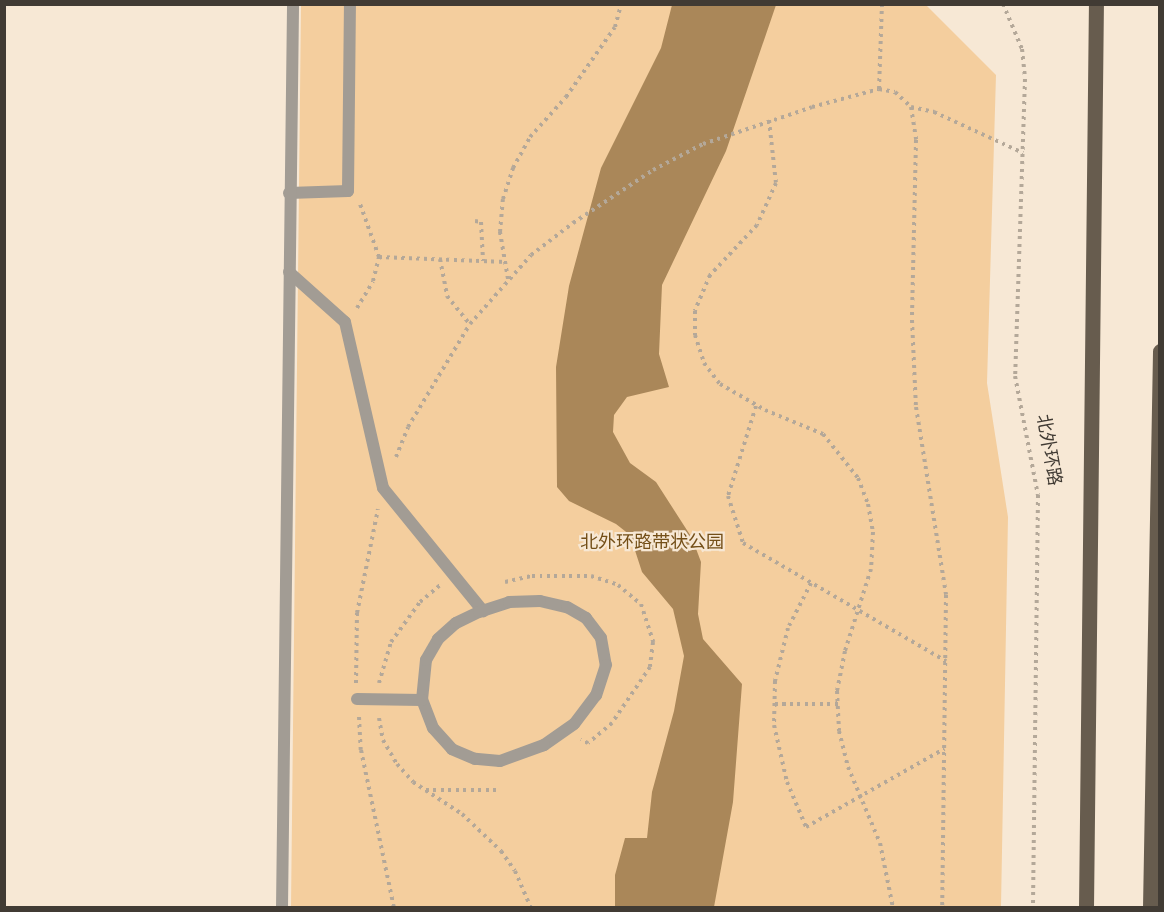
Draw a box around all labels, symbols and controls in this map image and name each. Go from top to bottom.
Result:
street label: 北外环路 [1032,413,1066,487]
park label: 北外环路带状公园 [580,531,724,553]

